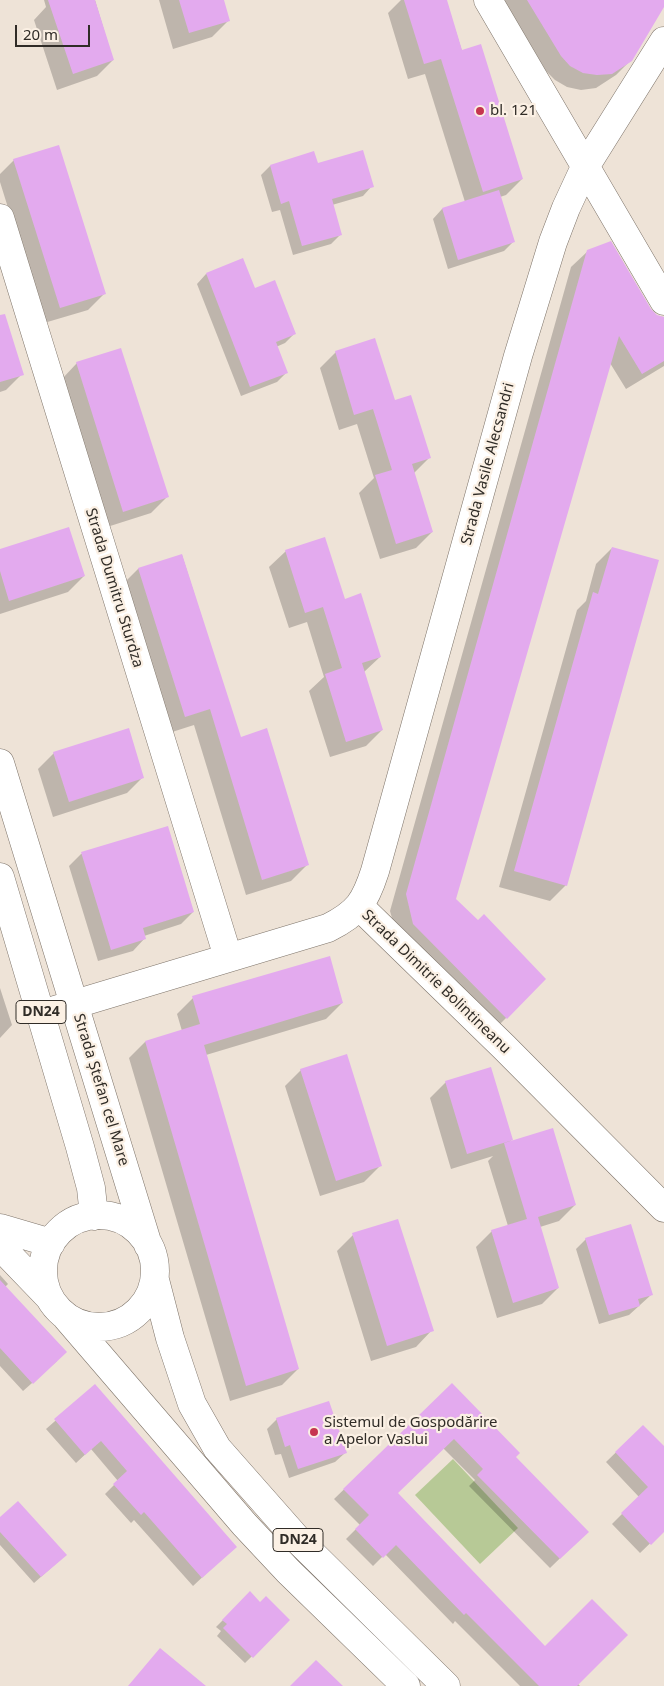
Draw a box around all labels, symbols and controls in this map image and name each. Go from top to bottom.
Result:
scale bar [18,15,92,47]
text: 20 m [23,24,58,44]
place label: bl. 121 [490,102,537,120]
marker: bl. 121 [474,105,486,117]
street label: Strada Vasile Alecsandri [458,381,518,547]
street label: Strada Dumitru Sturdza [81,506,147,670]
street label: Strada Dimitrie Bolintineanu [358,906,514,1058]
road number: DN24 [16,1000,66,1024]
street label: Strada Ștefan cel Mare [69,1012,133,1168]
place label: Sistemul de Gospodărire a Apelor Vaslui [324,1414,497,1449]
marker: Sistemul de Gospodărire a Apelor Vaslui [308,1426,320,1438]
road number: DN24 [273,1528,323,1552]

